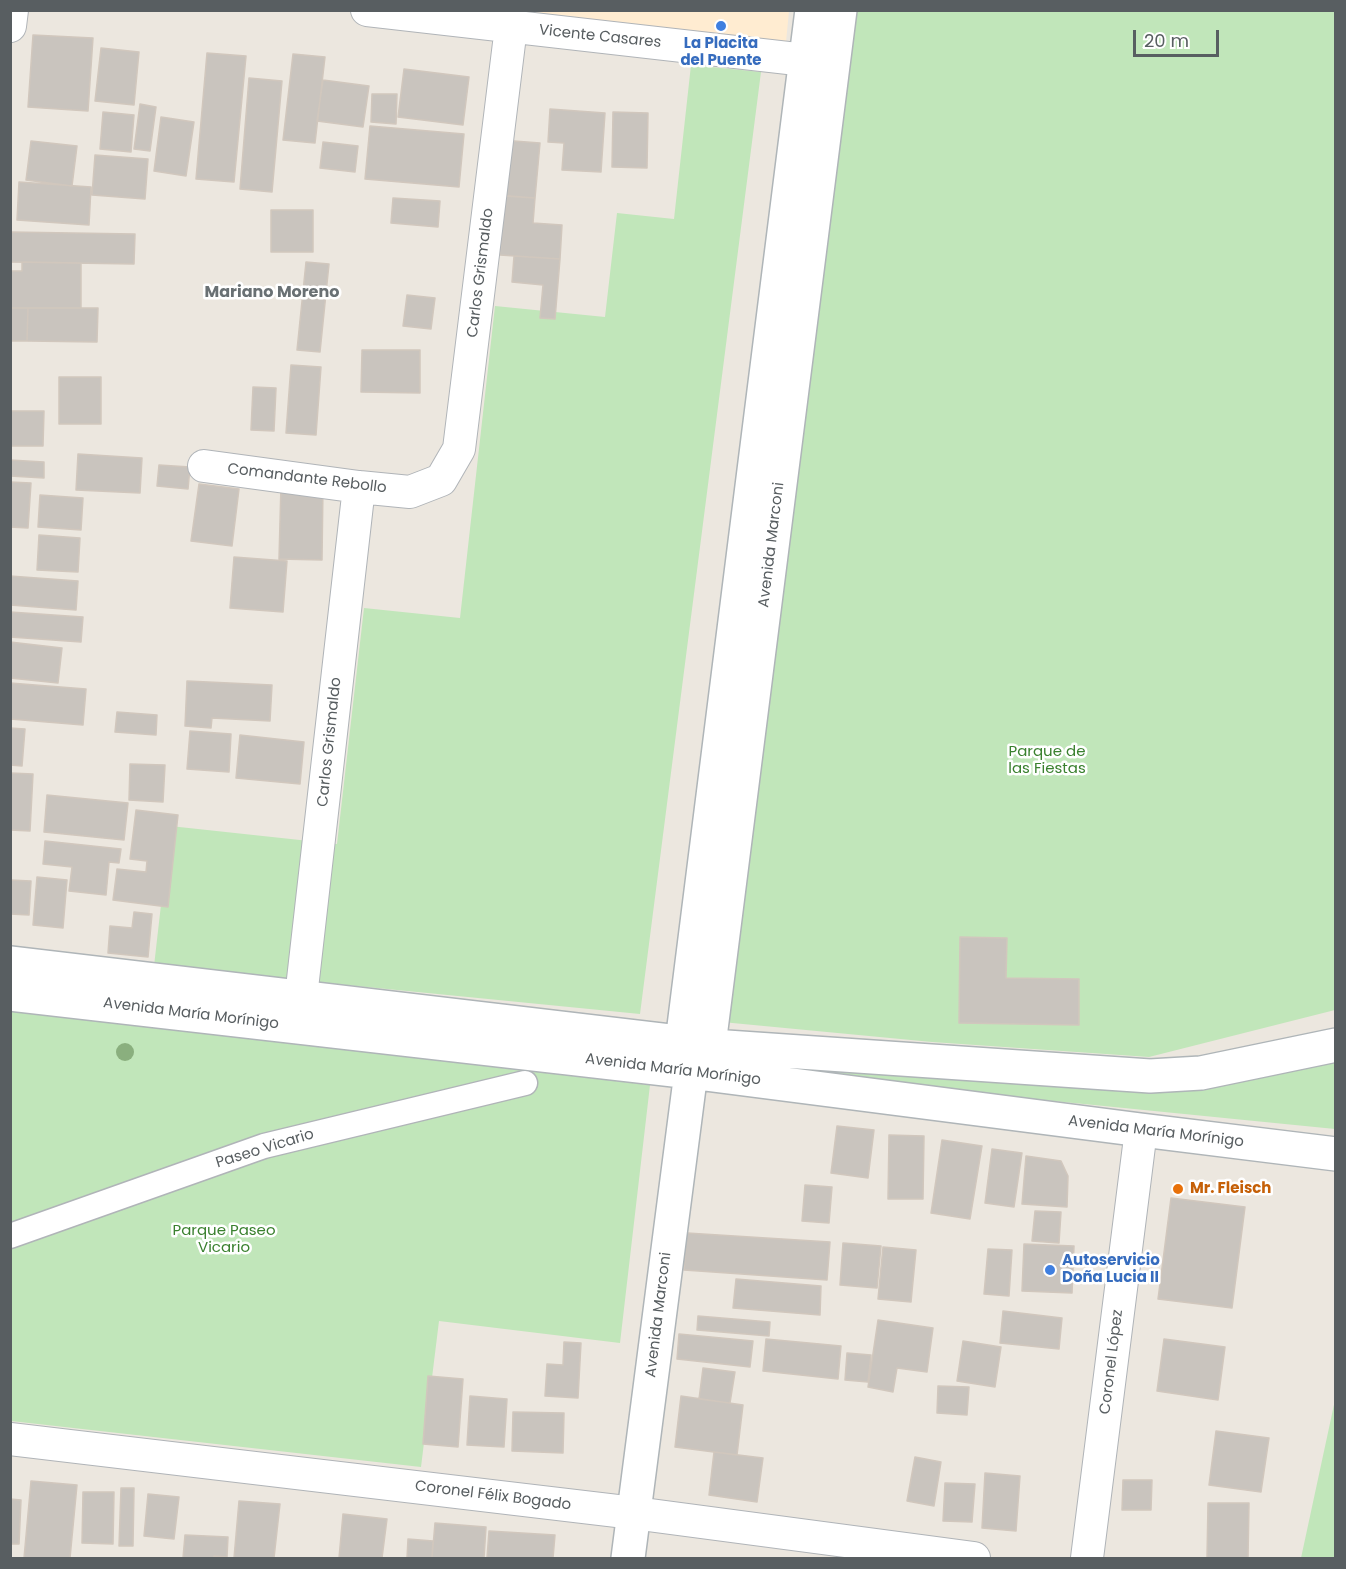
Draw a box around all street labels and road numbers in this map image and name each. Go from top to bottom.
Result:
street label: Vicente Casares [538,22,662,52]
street label: Carlos Grismaldo [464,207,498,339]
street label: Comandante Rebollo [226,460,388,498]
street label: Avenida Marconi [755,481,789,609]
street label: Carlos Grismaldo [314,676,346,808]
street label: Avenida María Morínigo [102,994,280,1034]
street label: Avenida María Morínigo [584,1050,762,1090]
street label: Avenida María Morínigo [1067,1112,1245,1152]
street label: Paseo Vicario [214,1126,316,1172]
street label: Avenida Marconi [642,1251,676,1379]
street label: Coronel López [1097,1309,1127,1415]
street label: Coronel Félix Bogado [414,1477,572,1515]

